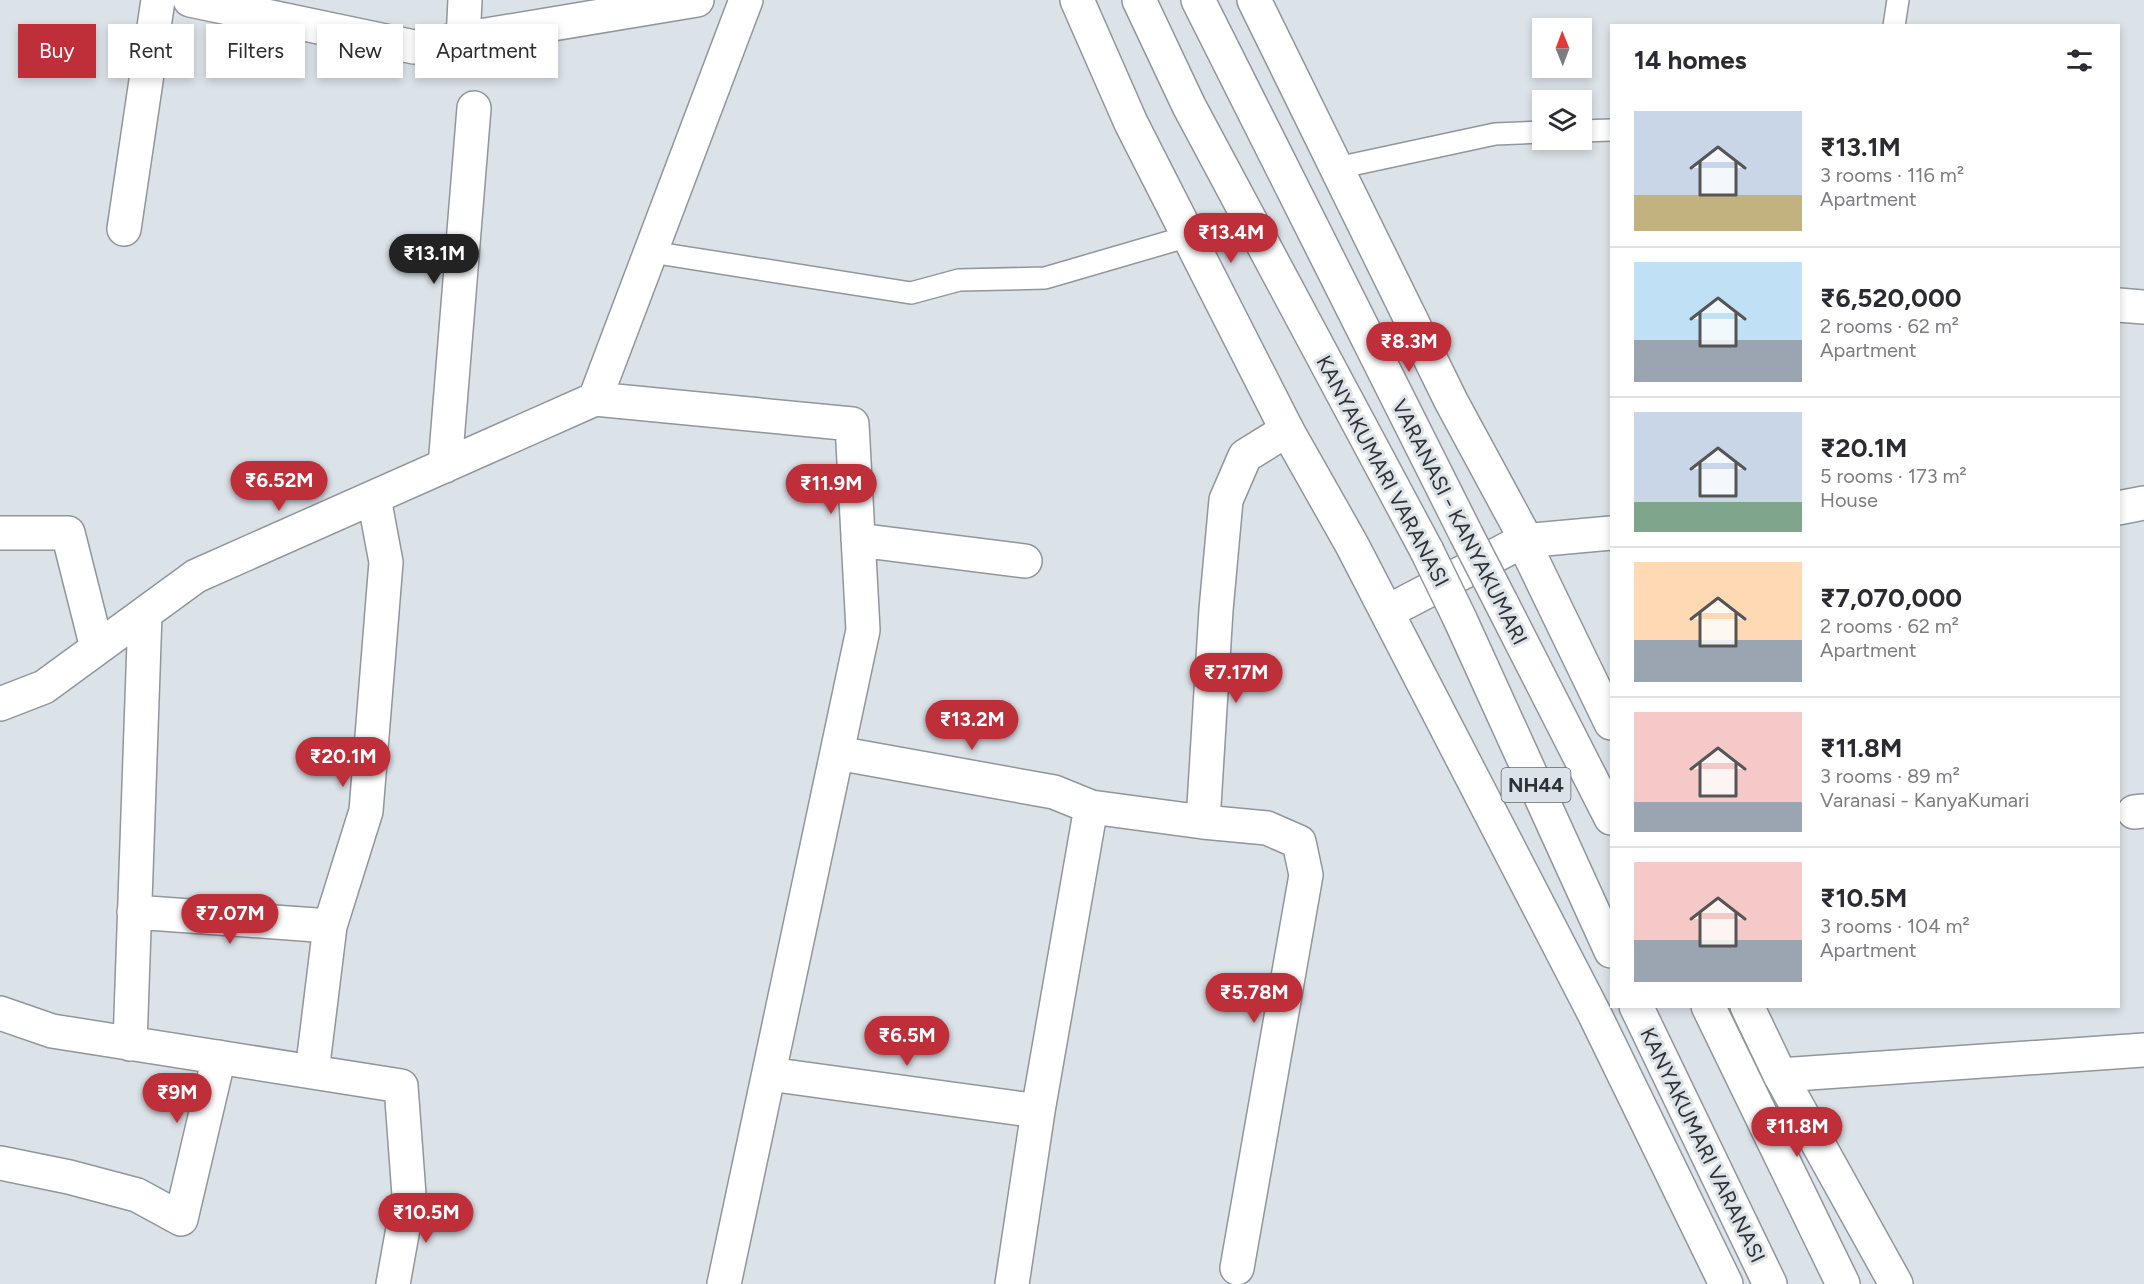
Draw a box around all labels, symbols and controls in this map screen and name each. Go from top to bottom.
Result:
north arrow [1532,18,1592,78]
map controls [1532,18,1592,150]
chip: Buy [18,24,96,78]
chip: Rent [108,24,194,78]
chip: Filters [206,24,305,78]
chip: New [317,24,403,78]
chip: Apartment [415,24,558,78]
text: 14 homes [1634,44,1747,76]
icon: filters [2063,44,2096,77]
button: layers [1532,90,1592,150]
text: ₹13.1M [1820,131,1901,163]
icon: home [1682,135,1754,207]
text: 3 rooms · 116 m² [1820,163,1964,187]
text: Apartment [1820,187,1917,211]
pin: ₹13.4M [1182,213,1280,264]
text: ₹13.4M [1198,220,1264,244]
pin: ₹13.1M [385,234,483,285]
text: ₹13.1M [403,241,465,265]
text: ₹6,520,000 [1820,282,1962,314]
icon: home [1682,286,1754,358]
text: 2 rooms · 62 m² [1820,314,1959,338]
pin: ₹8.3M [1367,322,1451,373]
text: ₹8.3M [1380,329,1438,353]
text: Apartment [1820,338,1917,362]
street label: KANYAKUMARI VARANASI [1311,351,1455,591]
street label: VARANASI - KANYAKUMARI [1387,395,1533,649]
text: ₹20.1M [1820,432,1907,464]
icon: home [1682,436,1754,508]
pin: ₹6.52M [230,461,328,512]
pin: ₹11.9M [782,464,880,515]
text: 5 rooms · 173 m² [1820,464,1967,488]
text: ₹6.52M [245,468,313,492]
text: ₹11.9M [800,471,862,495]
text: House [1820,488,1878,512]
text: ₹7,070,000 [1820,582,1962,614]
icon: home [1682,586,1754,658]
text: 2 rooms · 62 m² [1820,614,1959,638]
text: Apartment [1820,638,1917,662]
pin: ₹7.17M [1187,653,1285,704]
text: ₹7.17M [1204,660,1268,684]
pin: ₹13.2M [923,700,1021,751]
text: ₹13.2M [939,707,1005,731]
text: ₹11.8M [1820,732,1902,764]
icon: home [1682,736,1754,808]
pin: ₹20.1M [294,737,392,788]
text: ₹20.1M [309,744,377,768]
text: 3 rooms · 89 m² [1820,764,1960,788]
road number: NH44 [1502,768,1570,802]
text: Varanasi - KanyaKumari [1820,788,2029,812]
text: ₹10.5M [1820,882,1907,914]
icon: home [1682,886,1754,958]
pin: ₹7.07M [181,894,279,945]
text: ₹7.07M [195,901,265,925]
text: 3 rooms · 104 m² [1820,914,1970,938]
text: Apartment [1820,938,1917,962]
pin: ₹5.78M [1205,973,1303,1024]
text: ₹5.78M [1219,980,1289,1004]
pin: ₹6.5M [865,1016,949,1067]
text: ₹6.5M [878,1023,936,1047]
street label: KANYAKUMARI VARANASI [1635,1023,1771,1267]
pin: ₹9M [148,1073,206,1124]
text: ₹9M [157,1080,197,1104]
pin: ₹11.8M [1748,1107,1846,1158]
text: ₹11.8M [1765,1114,1829,1138]
pin: ₹10.5M [377,1193,475,1244]
text: ₹10.5M [392,1200,460,1224]

